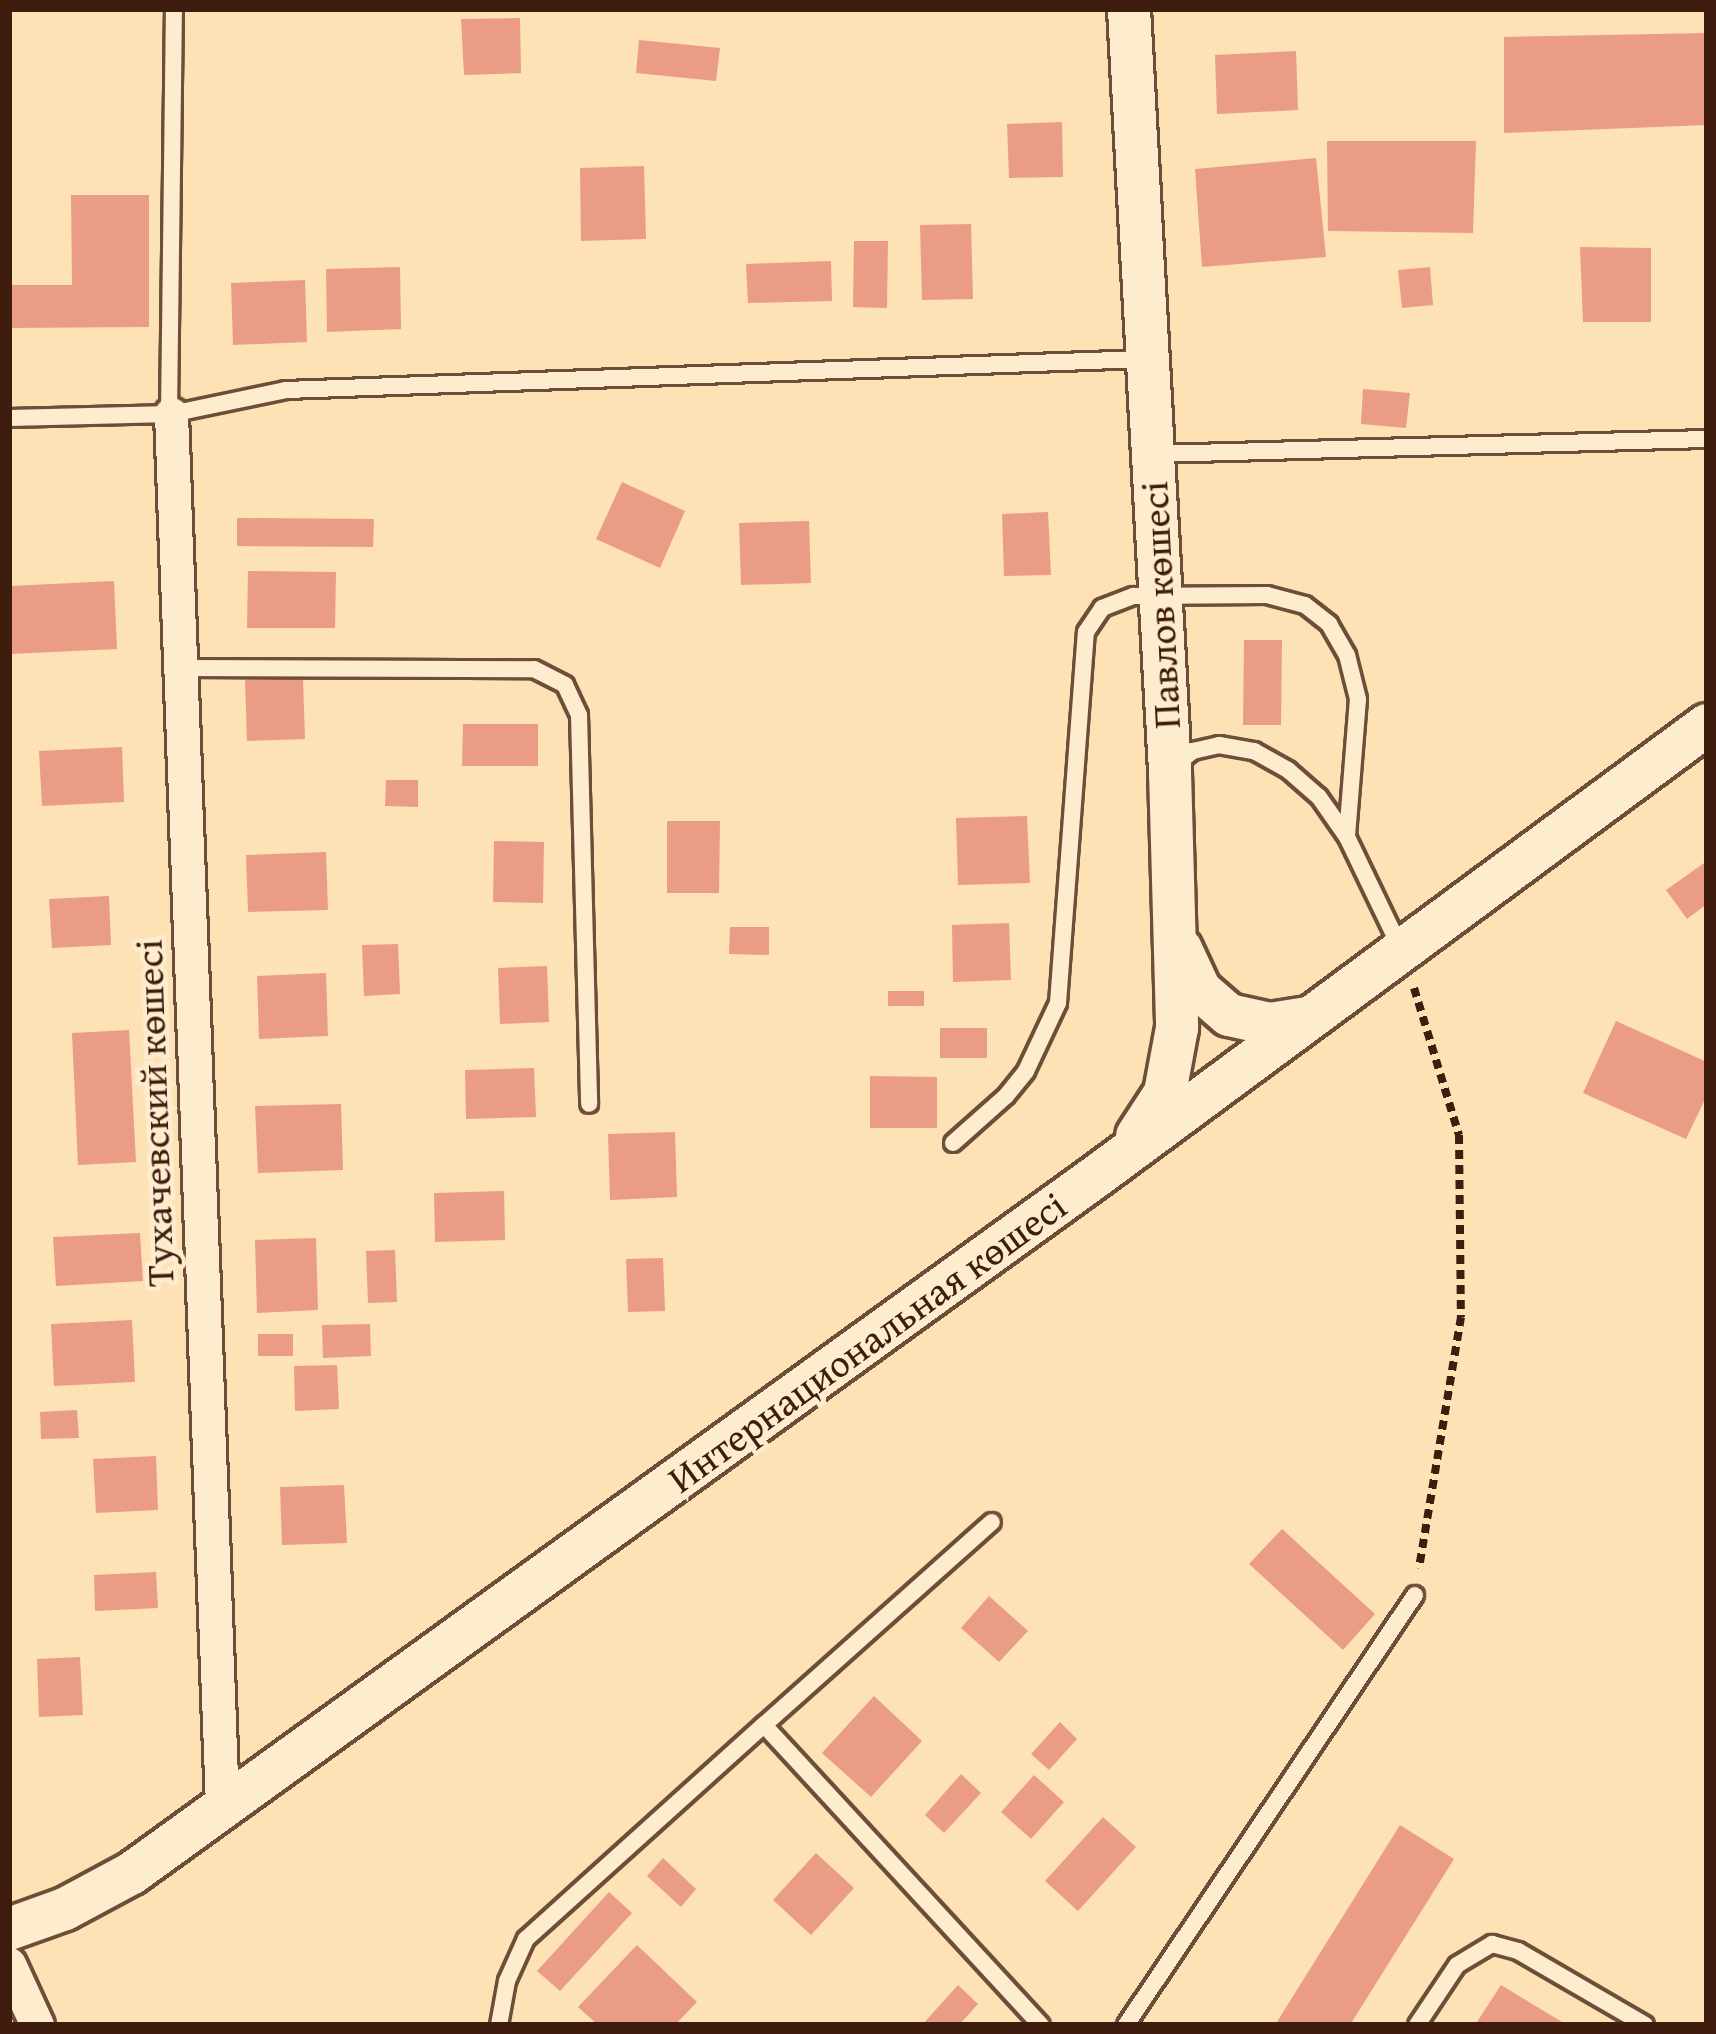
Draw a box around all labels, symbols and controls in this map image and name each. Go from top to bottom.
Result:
street label: Павлов көшесі [1130,480,1190,730]
street label: Тухачевский көшесі [125,939,183,1287]
street label: Интернациональная көшесі [659,1182,1075,1502]

